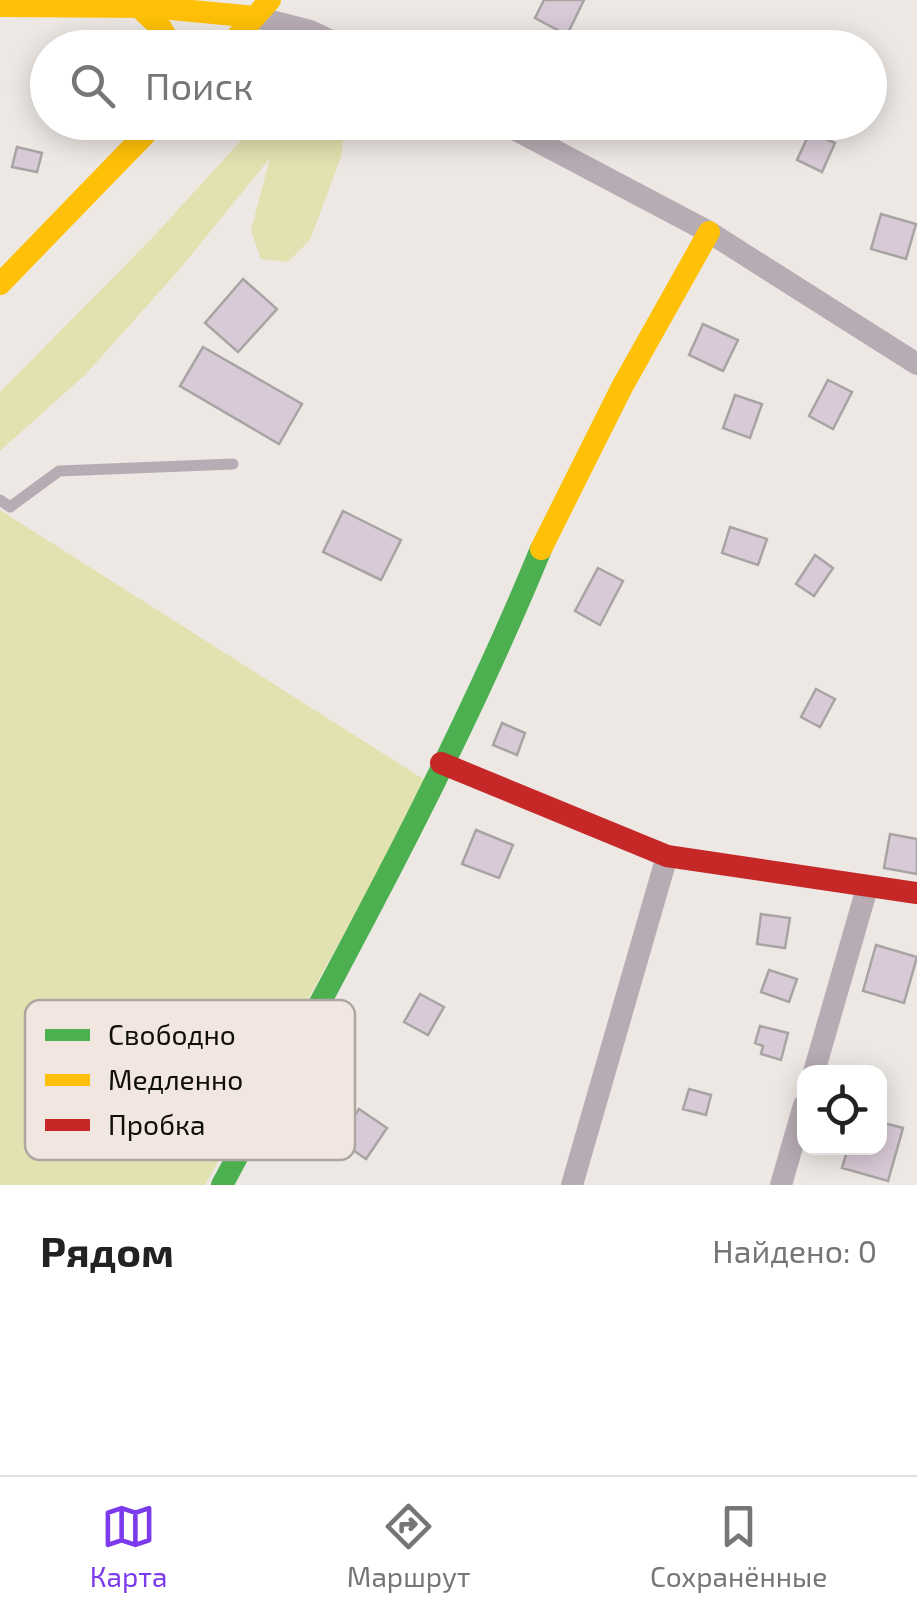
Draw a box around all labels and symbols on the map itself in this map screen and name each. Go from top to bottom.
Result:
legend [25,1000,355,1160]
text: Свободно [108,1017,236,1051]
text: Медленно [108,1062,243,1096]
text: Пробка [108,1107,206,1141]

